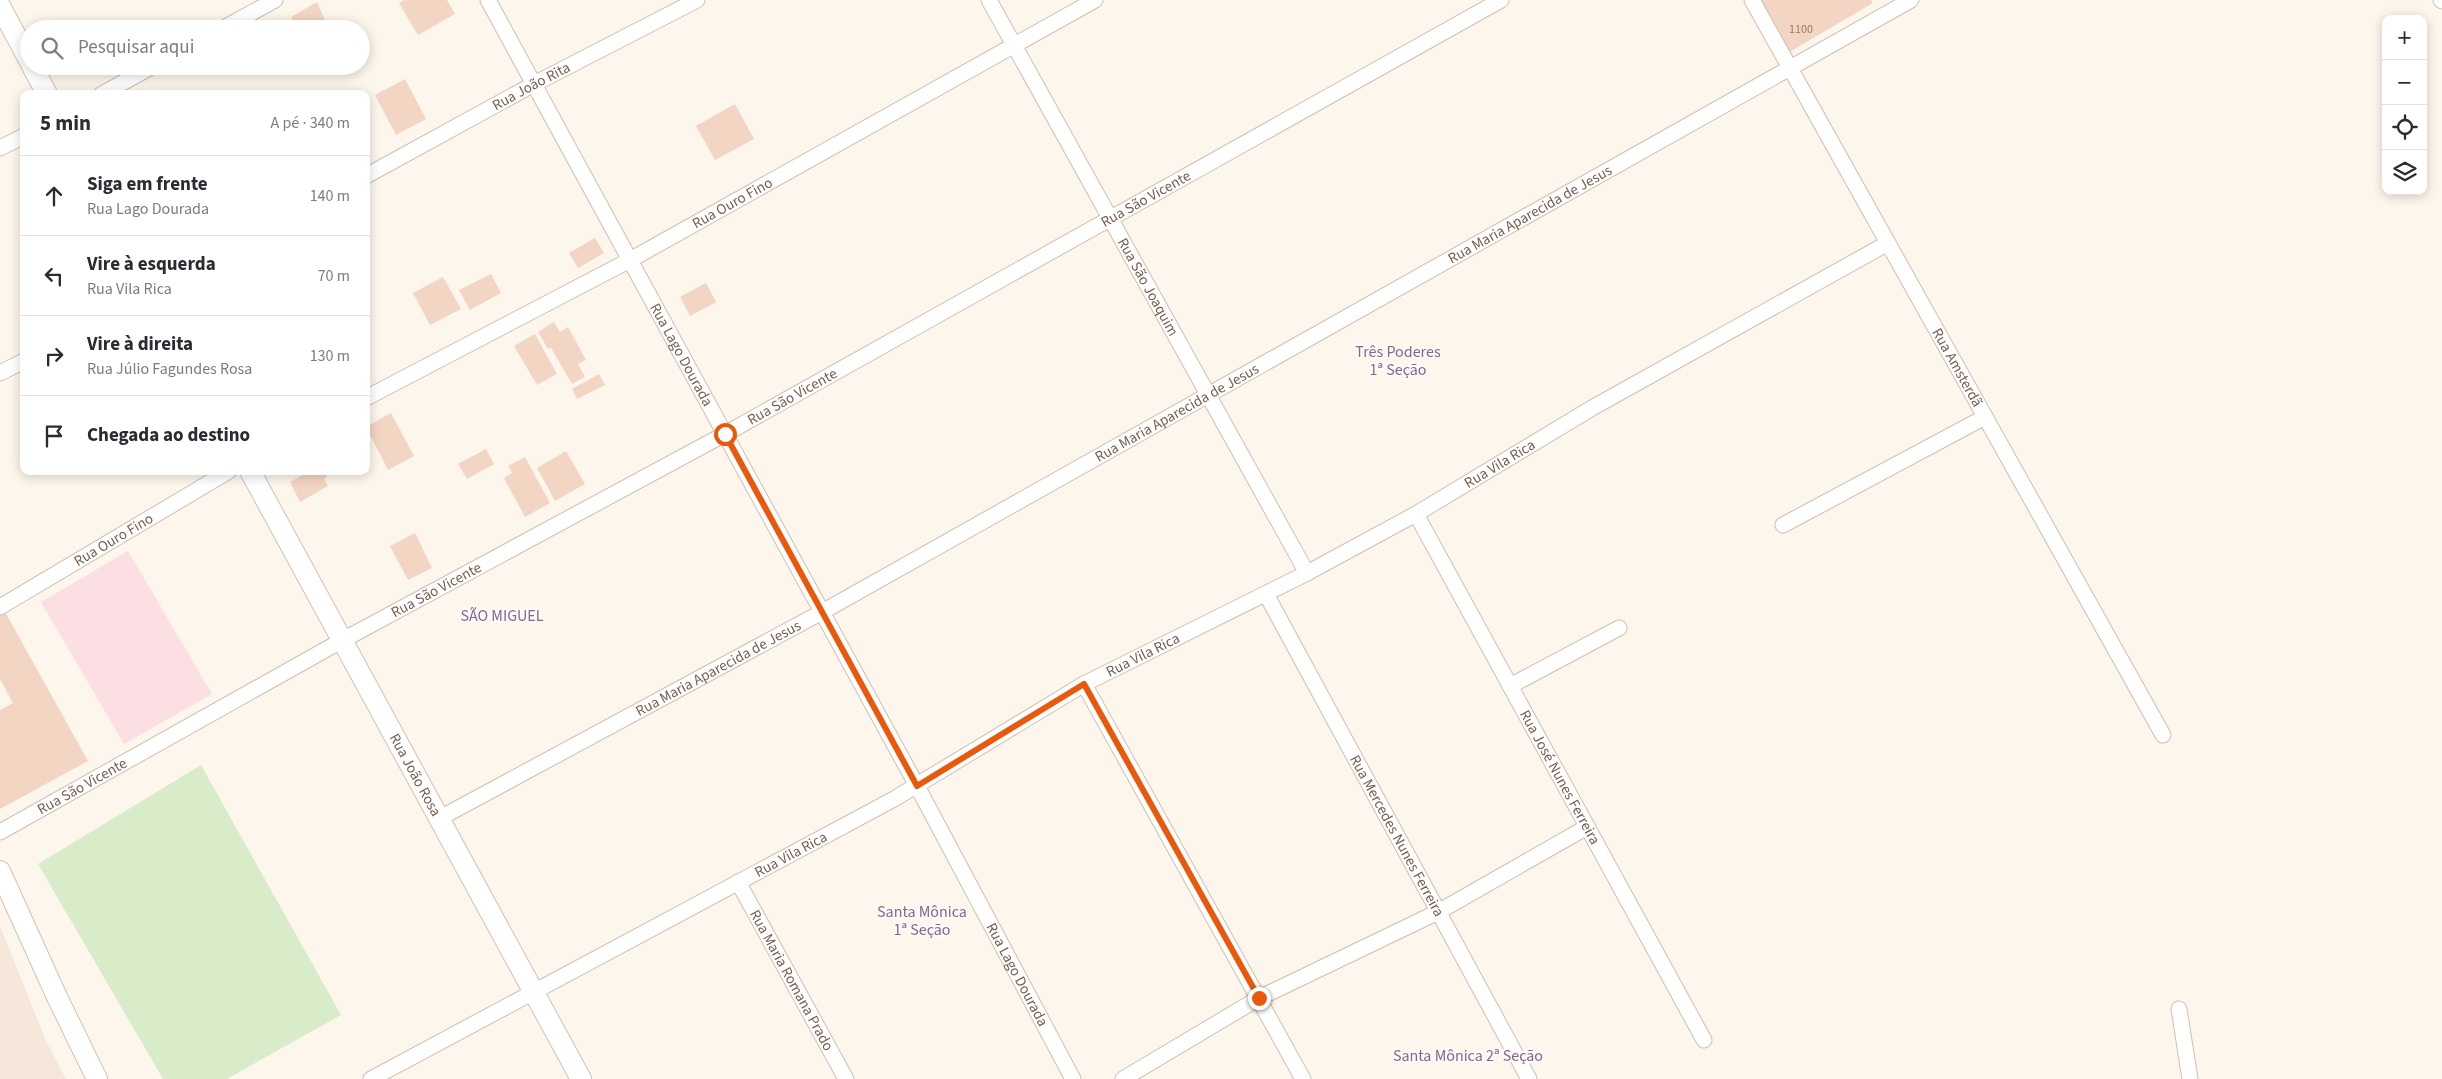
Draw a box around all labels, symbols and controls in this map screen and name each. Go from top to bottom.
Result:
map controls [2382,15,2427,195]
button: + [2382,15,2427,60]
search box [20,20,370,75]
house number: 1100 [1789,21,1813,38]
icon: search [38,34,66,62]
text: Pesquisar aqui [78,34,194,61]
street label: Rua João Rita [488,57,574,115]
button: − [2382,60,2427,105]
button: locate [2382,105,2427,150]
text: 5 min [40,108,91,138]
text: A pé · 340 m [271,112,350,134]
button: layers [2382,150,2427,195]
street label: Rua Maria Aparecida de Jesus [1444,160,1616,269]
street label: Rua São Vicente [1097,165,1194,232]
text: Siga em frente [87,171,208,198]
street label: Rua Ouro Fino [688,172,776,234]
icon: ahead [40,182,68,210]
text: 140 m [310,185,350,207]
text: Rua Lago Dourada [87,198,209,220]
street label: Rua São Joaquim [1112,234,1184,340]
text: Vire à esquerda [87,251,216,278]
icon: left [40,262,68,290]
text: 70 m [318,265,350,287]
text: Rua Vila Rica [87,278,172,300]
street label: Rua Lago Dourada [645,299,718,410]
street label: Rua Amsterdã [1927,324,1988,411]
text: Vire à direita [87,331,193,358]
district label: Três Poderes 1ª Seção [1355,341,1441,381]
icon: right [40,342,68,370]
text: 130 m [310,345,350,367]
text: Rua Júlio Fagundes Rosa [87,358,252,380]
street label: Rua Maria Aparecida de Jesus [1091,358,1263,467]
street label: Rua São Vicente [743,363,841,430]
icon: arrive [40,422,68,450]
text: Chegada ao destino [87,422,250,449]
route start [714,423,737,446]
street label: Rua Vila Rica [1460,434,1539,493]
street label: Rua Ouro Fino [70,508,157,571]
street label: Rua São Vicente [387,557,485,623]
district label: SÃO MIGUEL [460,605,544,627]
street label: Rua Maria Aparecida de Jesus [632,615,805,721]
street label: Rua Vila Rica [1102,628,1183,682]
street label: Rua José Nunes Ferreira [1515,706,1605,848]
street label: Rua João Rosa [384,730,447,820]
street label: Rua Mercedes Nunes Ferreira [1345,751,1450,920]
street label: Rua São Vicente [33,752,131,820]
street label: Rua Vila Rica [751,826,831,882]
district label: Santa Mônica 1ª Seção [877,901,967,941]
street label: Rua Maria Romana Prado [745,906,839,1055]
street label: Rua Lago Dourada [981,919,1054,1030]
route end [1248,987,1271,1010]
district label: Santa Mônica 2ª Seção [1393,1045,1543,1067]

